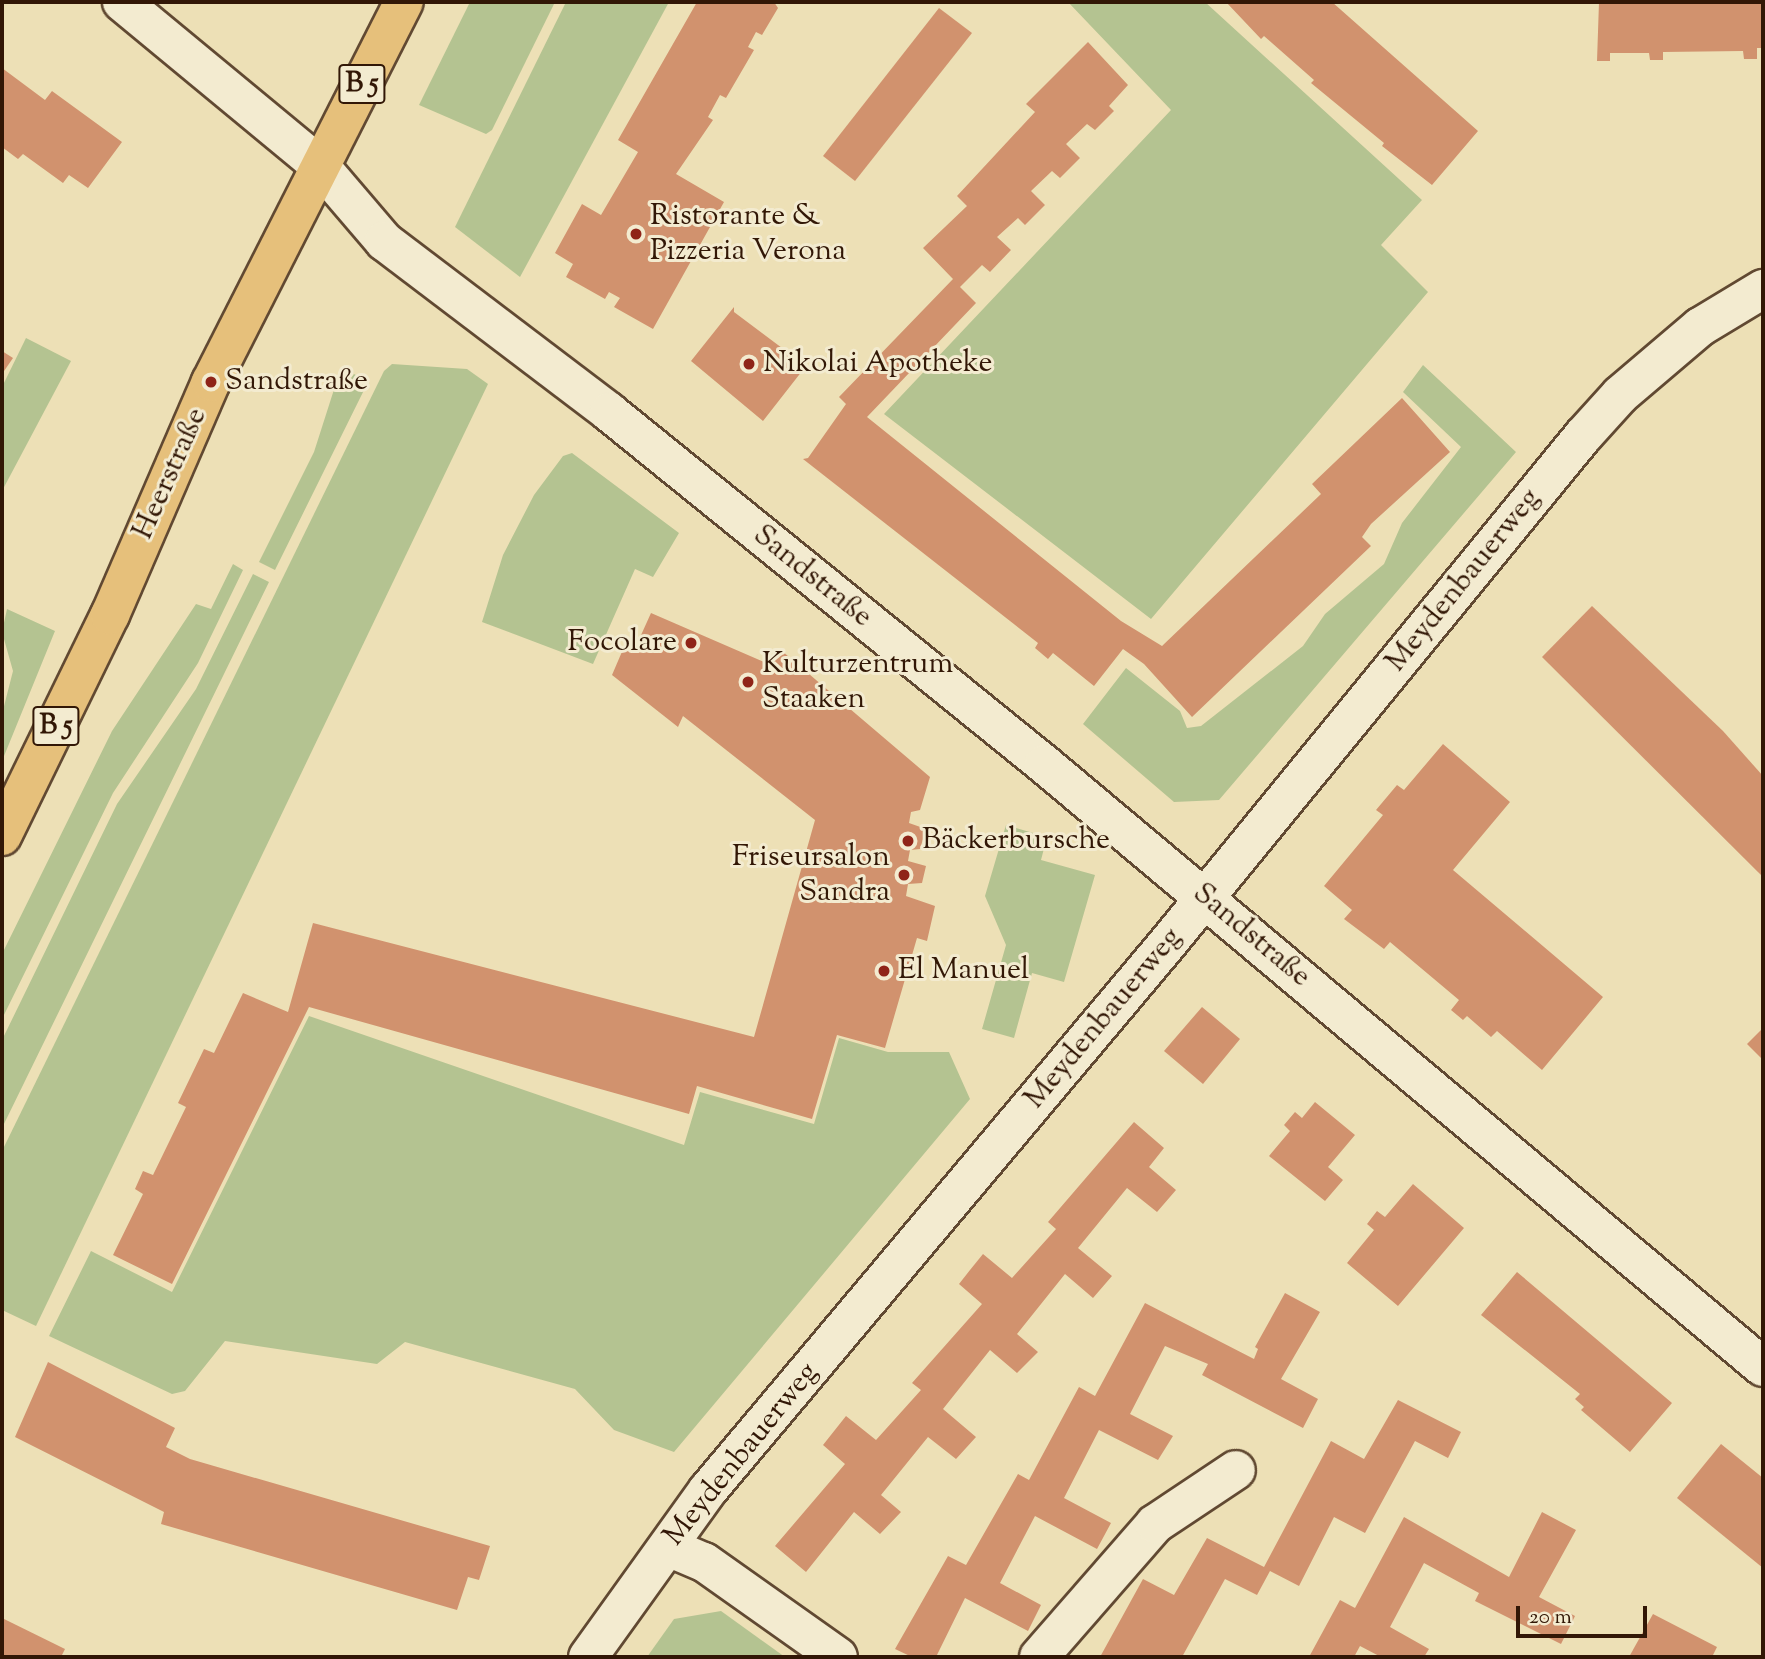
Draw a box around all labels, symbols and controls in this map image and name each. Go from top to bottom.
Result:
road number: B 5 [338,60,386,108]
place label: Ristorante & Pizzeria Verona [650,199,846,270]
marker: Ristorante & Pizzeria Verona [628,226,644,242]
place label: Nikolai Apotheke [763,346,993,382]
marker: Nikolai Apotheke [741,356,757,372]
place label: Sandstraße [225,364,368,400]
marker: Sandstraße [203,374,219,390]
street label: Heerstraße [126,403,216,545]
street label: Meydenbauerweg [1379,482,1549,680]
street label: Sandstraße [745,518,879,636]
place label: Focolare [568,625,677,661]
marker: Focolare [683,635,699,651]
place label: Kulturzentrum Staaken [762,647,953,718]
marker: Kulturzentrum Staaken [740,674,756,690]
road number: B 5 [32,702,80,750]
place label: Bäckerbursche [922,823,1110,859]
marker: Bäckerbursche [900,833,916,849]
place label: Friseursalon Sandra [732,840,890,910]
marker: Friseursalon Sandra [896,867,912,883]
street label: Sandstraße [1185,876,1317,996]
street label: Meydenbauerweg [1018,921,1190,1117]
place label: El Manuel [898,953,1029,989]
marker: El Manuel [876,963,892,979]
street label: Meydenbauerweg [657,1356,827,1554]
scale bar [1520,1592,1651,1636]
text: 20 m [1529,1603,1572,1633]

